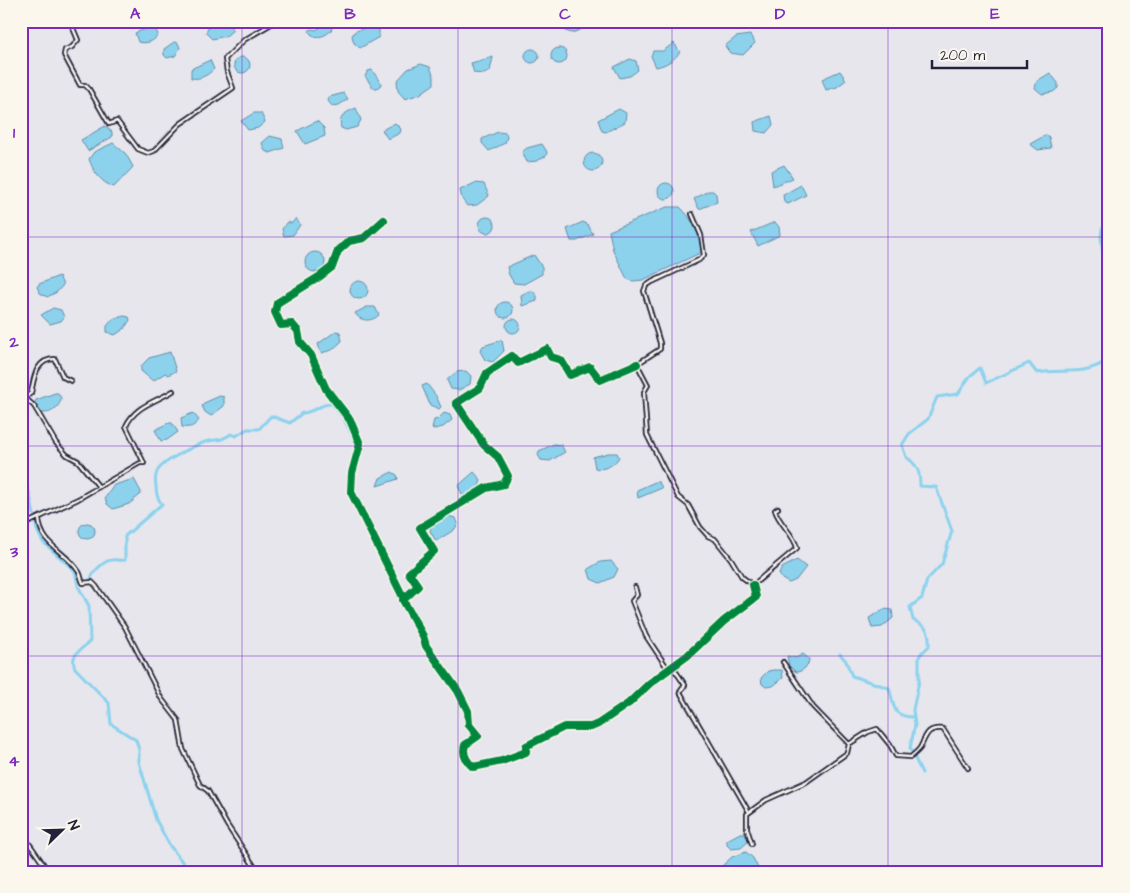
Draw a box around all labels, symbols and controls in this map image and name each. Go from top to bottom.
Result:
text: A [130,3,141,25]
text: B [344,3,356,25]
text: C [559,3,571,25]
text: D [775,3,786,25]
text: E [990,3,1000,25]
scale bar [932,38,1028,70]
text: 200 m [940,45,986,66]
text: 1 [13,122,16,144]
text: 2 [8,331,19,353]
text: 3 [9,541,19,563]
text: 4 [9,750,20,772]
north arrow [38,806,88,856]
text: N [62,817,84,833]

